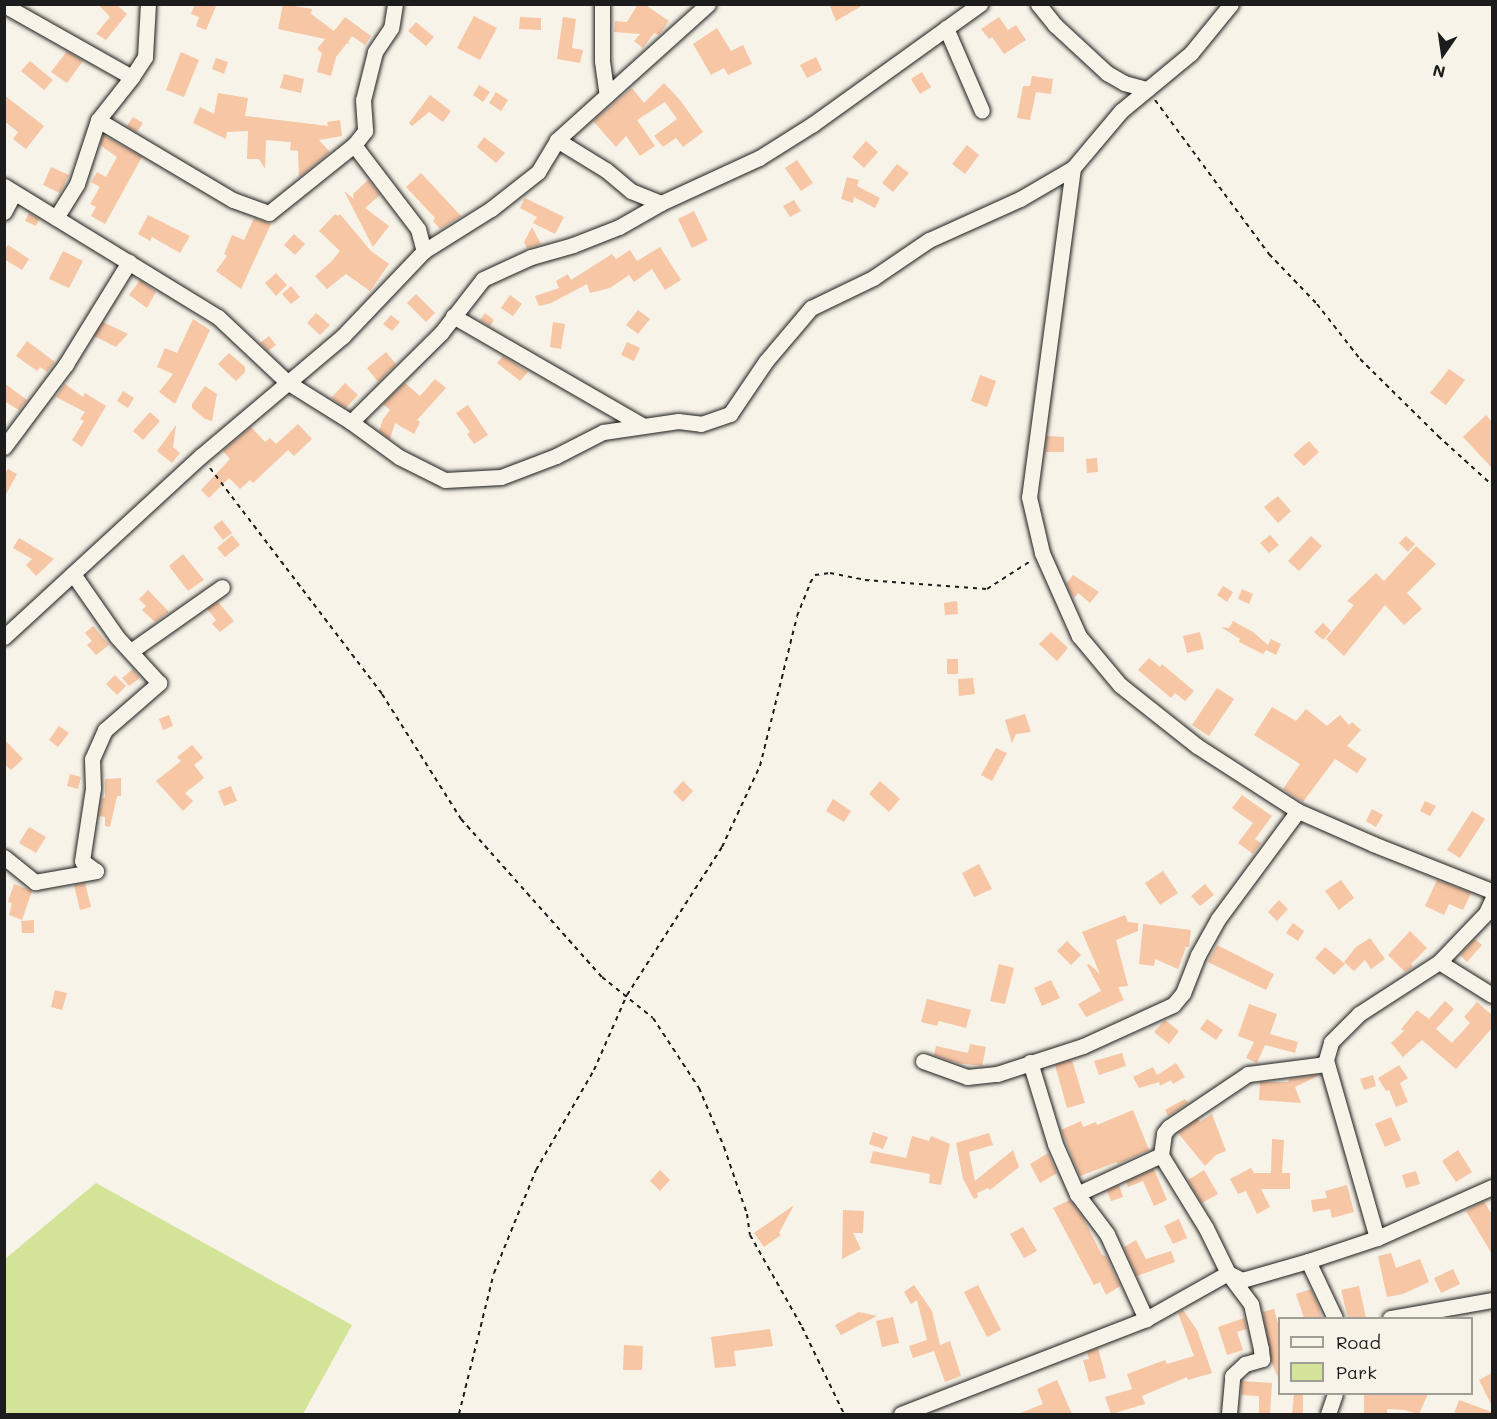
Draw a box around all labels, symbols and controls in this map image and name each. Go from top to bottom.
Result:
north arrow [1413,24,1473,84]
text: N [1431,60,1447,84]
legend [1278,1317,1473,1395]
text: Road [1336,1330,1381,1354]
text: Park [1336,1360,1377,1384]

